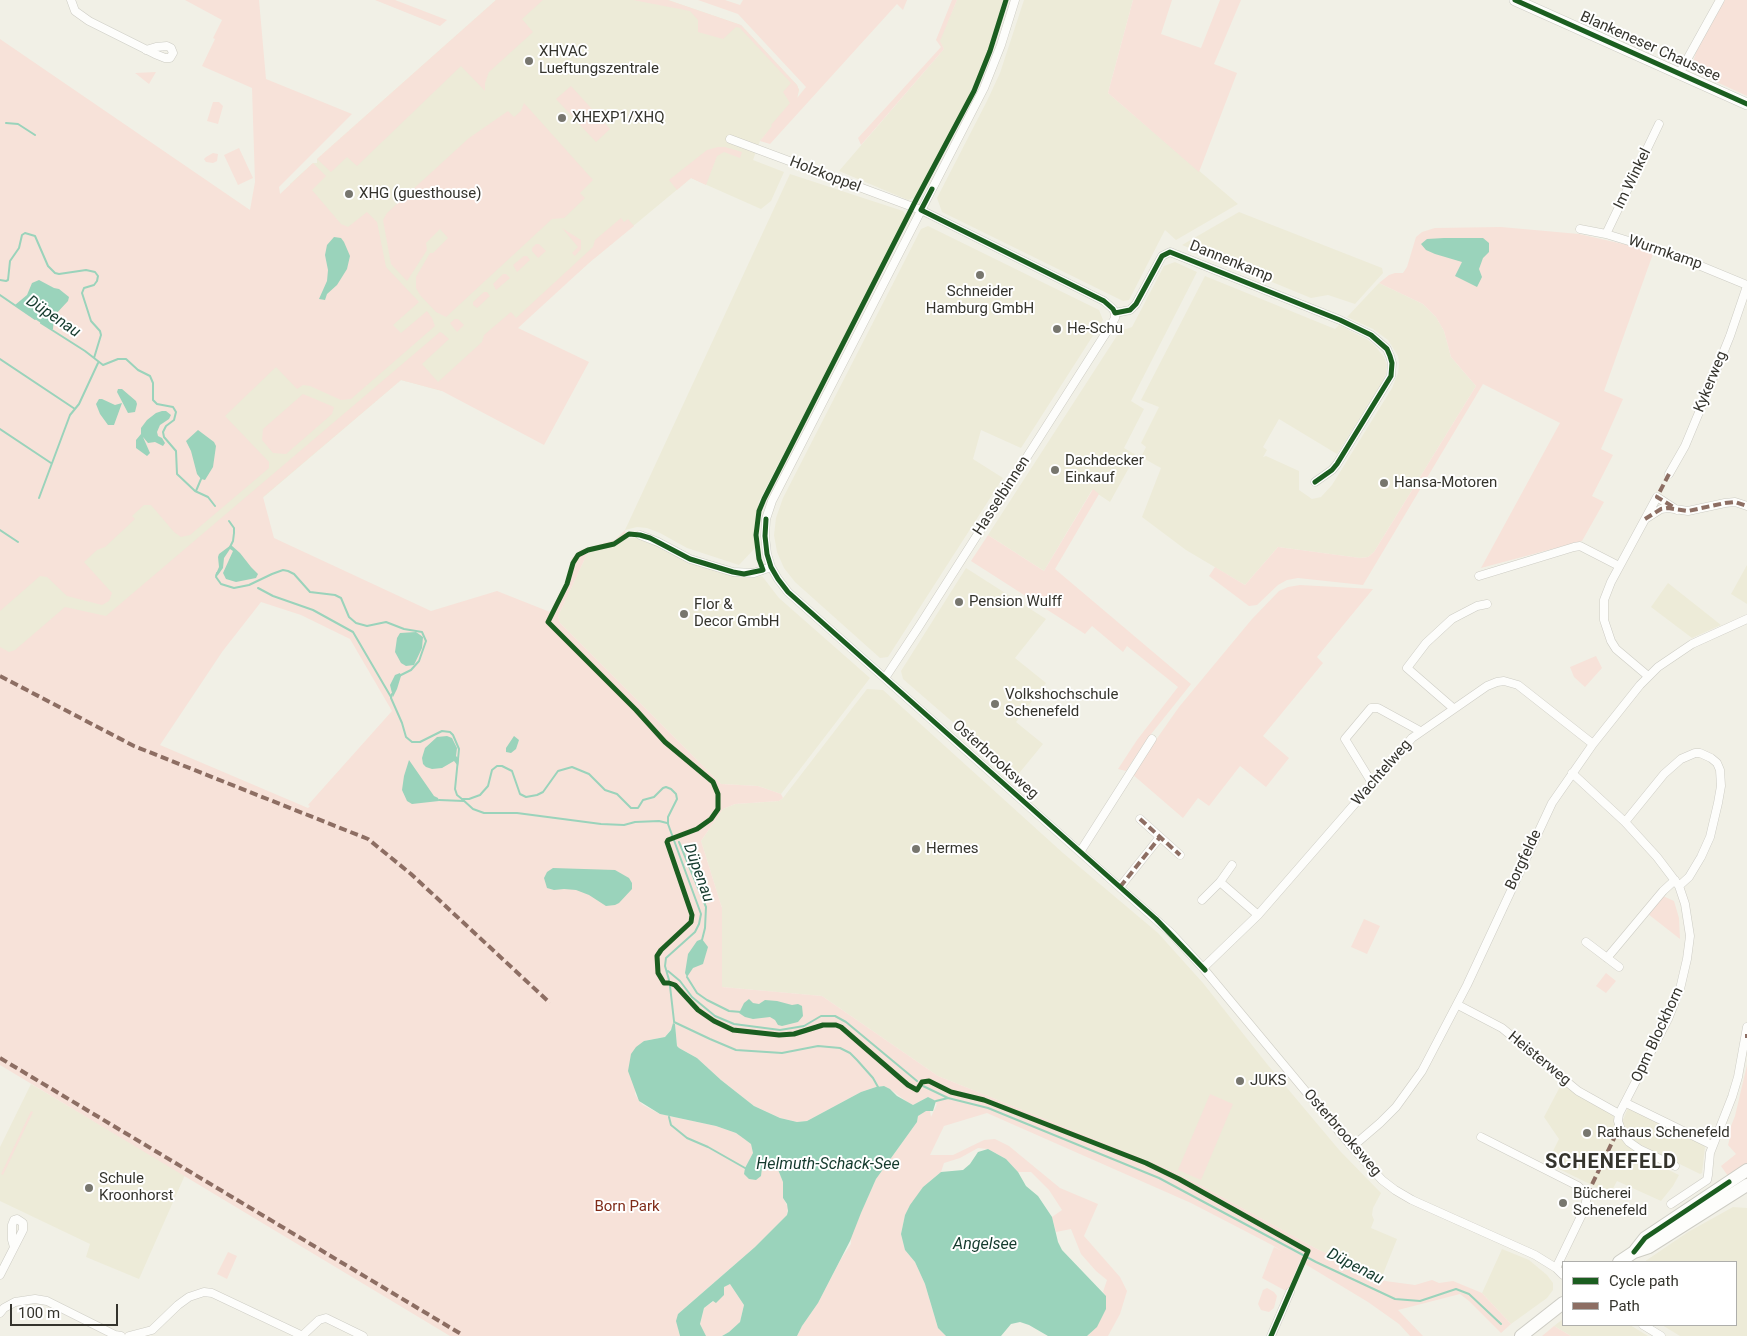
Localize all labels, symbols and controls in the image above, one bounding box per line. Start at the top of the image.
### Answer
street label: Blankeneser Chaussee [1577,8,1723,86]
place label: XHVAC Lueftungszentrale [539,43,659,78]
marker: XHVAC Lueftungszentrale [523,55,535,67]
place label: XHEXP1/XHQ [572,109,665,127]
marker: XHEXP1/XHQ [556,112,568,124]
street label: Im Winkel [1611,146,1655,212]
street label: Holzkoppel [787,153,863,197]
place label: XHG (guesthouse) [359,185,481,203]
marker: XHG (guesthouse) [343,188,355,200]
street label: Wurmkamp [1626,232,1704,274]
street label: Dannenkamp [1187,237,1275,287]
marker: Schneider Hamburg GmbH [974,269,986,281]
place label: Schneider Hamburg GmbH [926,283,1034,318]
water label: Düpenau [22,292,84,342]
place label: He-Schu [1067,320,1123,338]
marker: He-Schu [1051,323,1063,335]
street label: Kykerweg [1691,349,1731,415]
place label: Dachdecker Einkauf [1065,452,1144,487]
street label: Hasselbinnen [970,453,1034,539]
marker: Dachdecker Einkauf [1049,464,1061,476]
place label: Hansa-Motoren [1394,474,1497,492]
marker: Hansa-Motoren [1378,477,1390,489]
place label: Pension Wulff [969,593,1062,611]
place label: Flor & Decor GmbH [694,596,780,631]
marker: Pension Wulff [953,596,965,608]
marker: Flor & Decor GmbH [678,608,690,620]
place label: Volkshochschule Schenefeld [1005,686,1118,721]
marker: Volkshochschule Schenefeld [989,698,1001,710]
street label: Osterbrooksweg [948,717,1042,803]
street label: Wachtelweg [1348,736,1416,810]
street label: Borgfelde [1502,827,1546,893]
place label: Hermes [926,840,979,858]
water label: Düpenau [679,841,717,905]
marker: Hermes [910,843,922,855]
street label: Opm Blockhorn [1628,985,1688,1085]
street label: Heisterweg [1504,1028,1574,1090]
place label: JUKS [1250,1072,1286,1090]
marker: JUKS [1234,1075,1246,1087]
street label: Osterbrooksweg [1299,1086,1385,1180]
place label: Rathaus Schenefeld [1597,1124,1730,1142]
marker: Rathaus Schenefeld [1581,1127,1593,1139]
district label: SCHENEFELD [1544,1151,1678,1175]
water label: Helmuth-Schack-See [756,1155,900,1175]
place label: Schule Kroonhorst [99,1170,173,1205]
marker: Schule Kroonhorst [83,1182,95,1194]
place label: Bücherei Schenefeld [1573,1185,1647,1220]
marker: Bücherei Schenefeld [1557,1197,1569,1209]
park label: Born Park [594,1198,660,1216]
water label: Angelsee [953,1235,1017,1255]
water label: Düpenau [1323,1245,1387,1289]
legend [1562,1261,1737,1326]
text: Cycle path [1609,1272,1679,1290]
scale bar [12,1294,120,1326]
text: Path [1609,1297,1640,1315]
text: 100 m [18,1304,60,1322]

